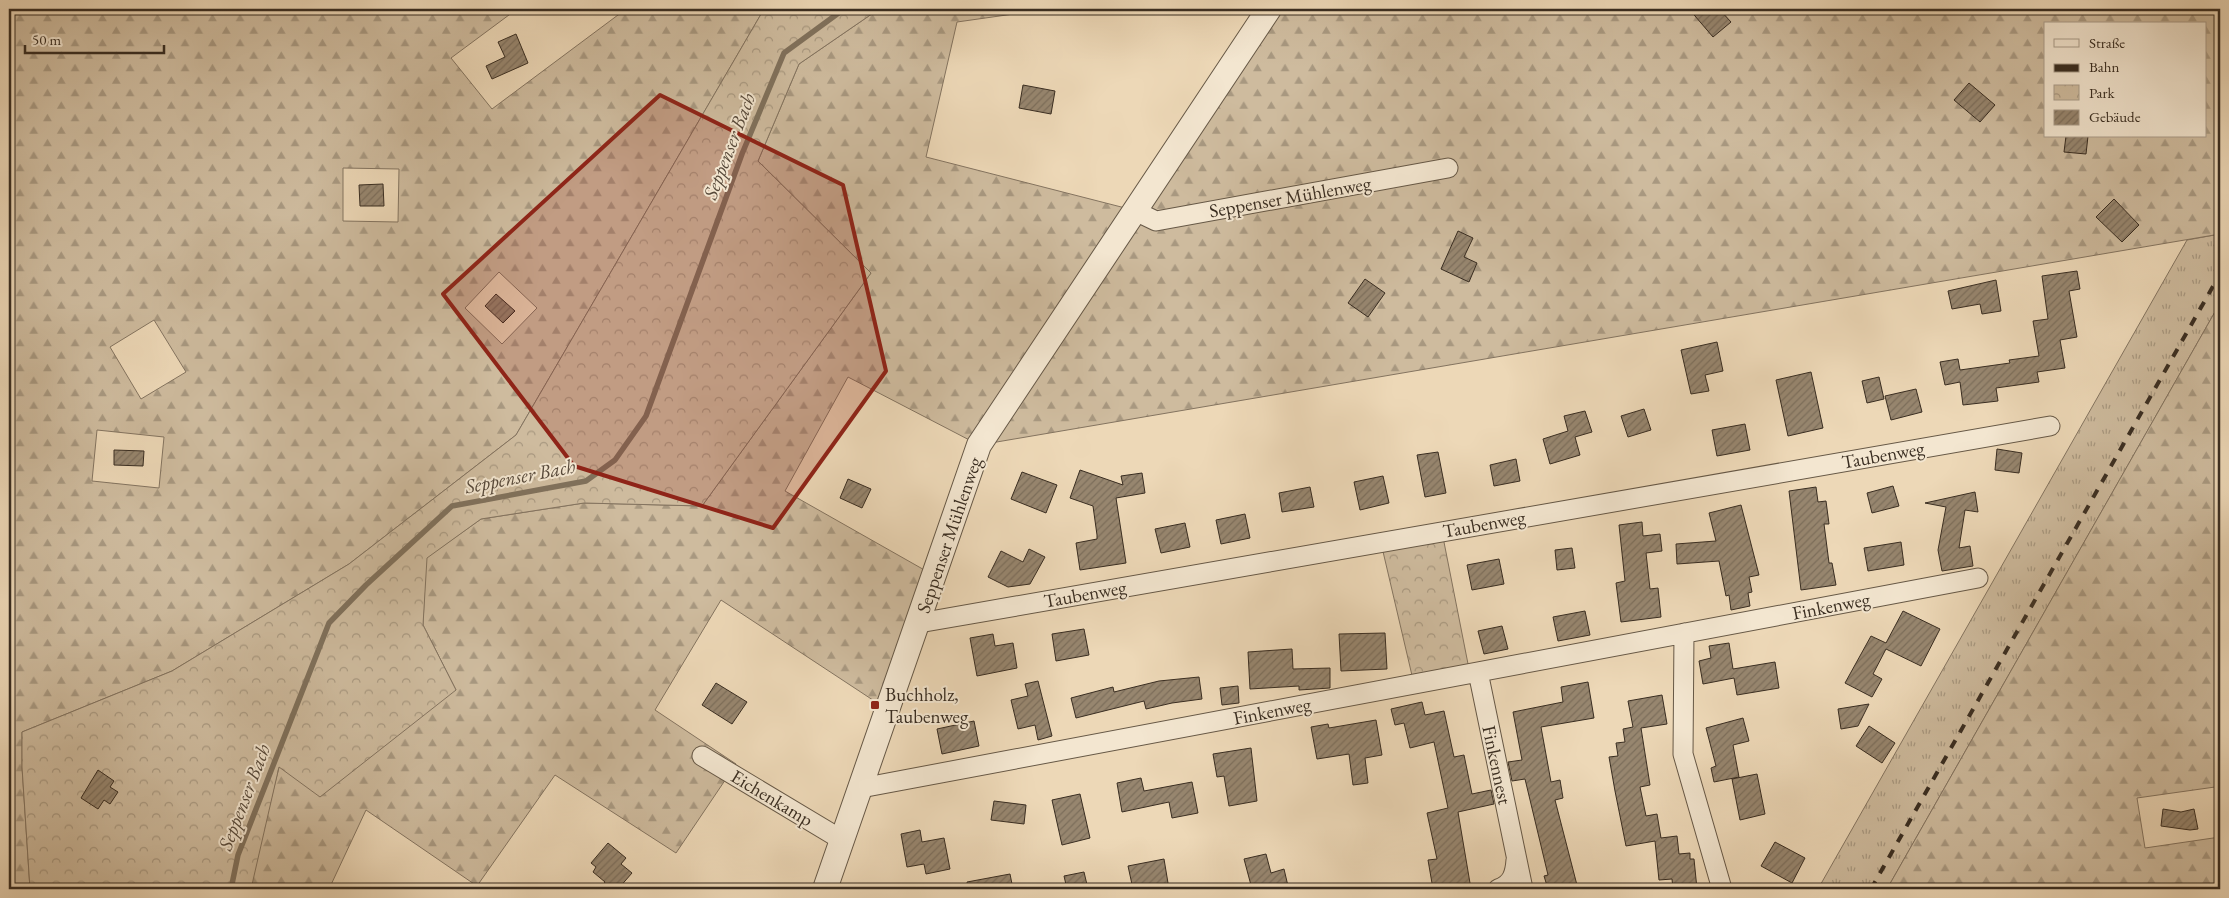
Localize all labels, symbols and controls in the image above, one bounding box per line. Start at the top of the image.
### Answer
scale bar [25,22,164,54]
legend [2044,22,2206,138]
text: 50 m [32,30,61,49]
text: Straße [2089,33,2125,52]
text: Bahn [2089,57,2120,76]
text: Park [2089,83,2116,102]
water label: Seppenser Bach [696,89,761,204]
text: Gebäude [2089,107,2141,126]
street label: Seppenser Mühlenweg [1207,170,1374,224]
street label: Taubenweg [1840,435,1927,475]
water label: Seppenser Bach [462,453,578,500]
street label: Seppenser Mühlenweg [911,453,988,616]
street label: Taubenweg [1441,504,1528,544]
street label: Taubenweg [1042,574,1129,614]
street label: Finkenweg [1790,586,1873,626]
place label: Buchholz, Taubenweg [885,682,969,729]
street label: Finkenweg [1231,691,1314,731]
marker: Buchholz, Taubenweg [869,699,881,711]
street label: Finkennest [1476,723,1518,807]
water label: Seppenser Bach [211,740,276,855]
street label: Eichenkamp [726,764,818,832]

